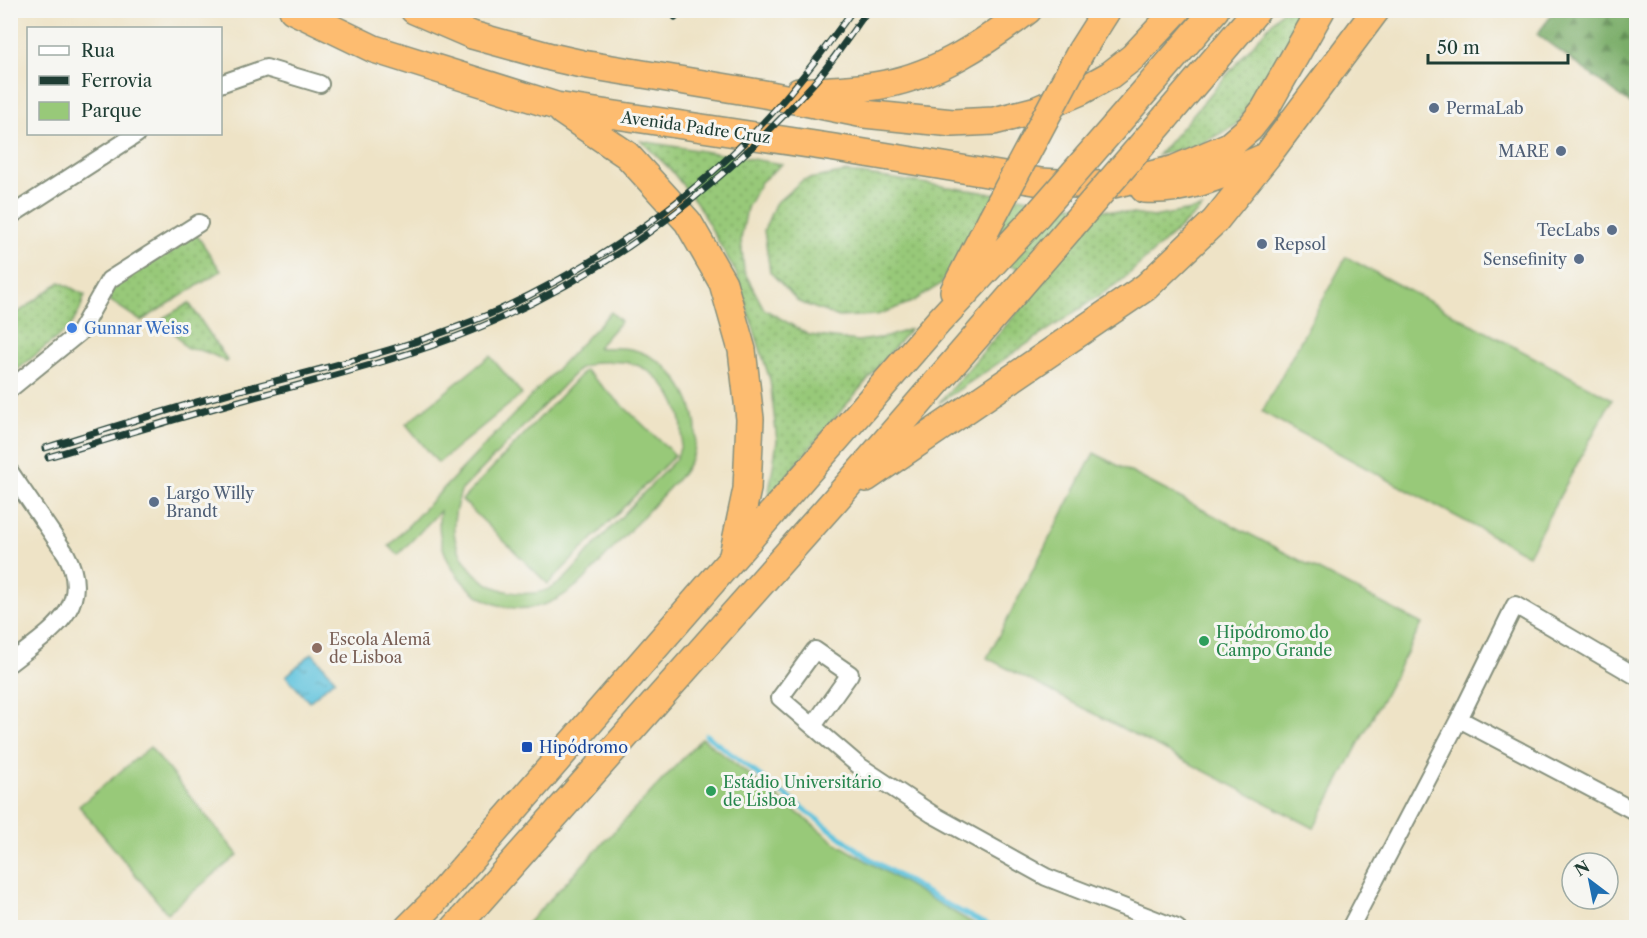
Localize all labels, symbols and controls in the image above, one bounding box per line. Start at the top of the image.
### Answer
legend [27,27,222,135]
scale bar [1428,27,1568,65]
text: 50 m [1437,37,1480,59]
text: Rua [81,40,115,62]
text: Ferrovia [81,70,153,92]
place label: PermaLab [1446,98,1524,118]
text: Parque [81,100,142,122]
marker: PermaLab [1427,101,1441,115]
street label: Avenida Padre Cruz [619,106,772,147]
place label: MARE [1498,141,1549,161]
marker: MARE [1554,144,1568,158]
place label: TecLabs [1537,220,1600,240]
marker: TecLabs [1605,223,1619,237]
place label: Repsol [1274,234,1326,254]
marker: Repsol [1255,237,1269,251]
place label: Sensefinity [1483,249,1568,269]
marker: Sensefinity [1572,252,1586,266]
place label: Gunnar Weiss [84,318,189,338]
marker: Gunnar Weiss [65,321,79,335]
place label: Largo Willy Brandt [166,483,255,521]
marker: Largo Willy Brandt [147,495,161,509]
place label: Hipódromo do Campo Grande [1216,622,1332,660]
place label: Escola Alemã de Lisboa [329,629,431,667]
marker: Hipódromo do Campo Grande [1197,634,1211,648]
marker: Escola Alemã de Lisboa [310,641,324,655]
place label: Hipódromo [539,737,628,757]
marker: Hipódromo [520,740,534,754]
place label: Estádio Universitário de Lisboa [723,772,882,810]
marker: Estádio Universitário de Lisboa [704,784,718,798]
north arrow [1560,851,1620,911]
text: N [1571,856,1593,880]

